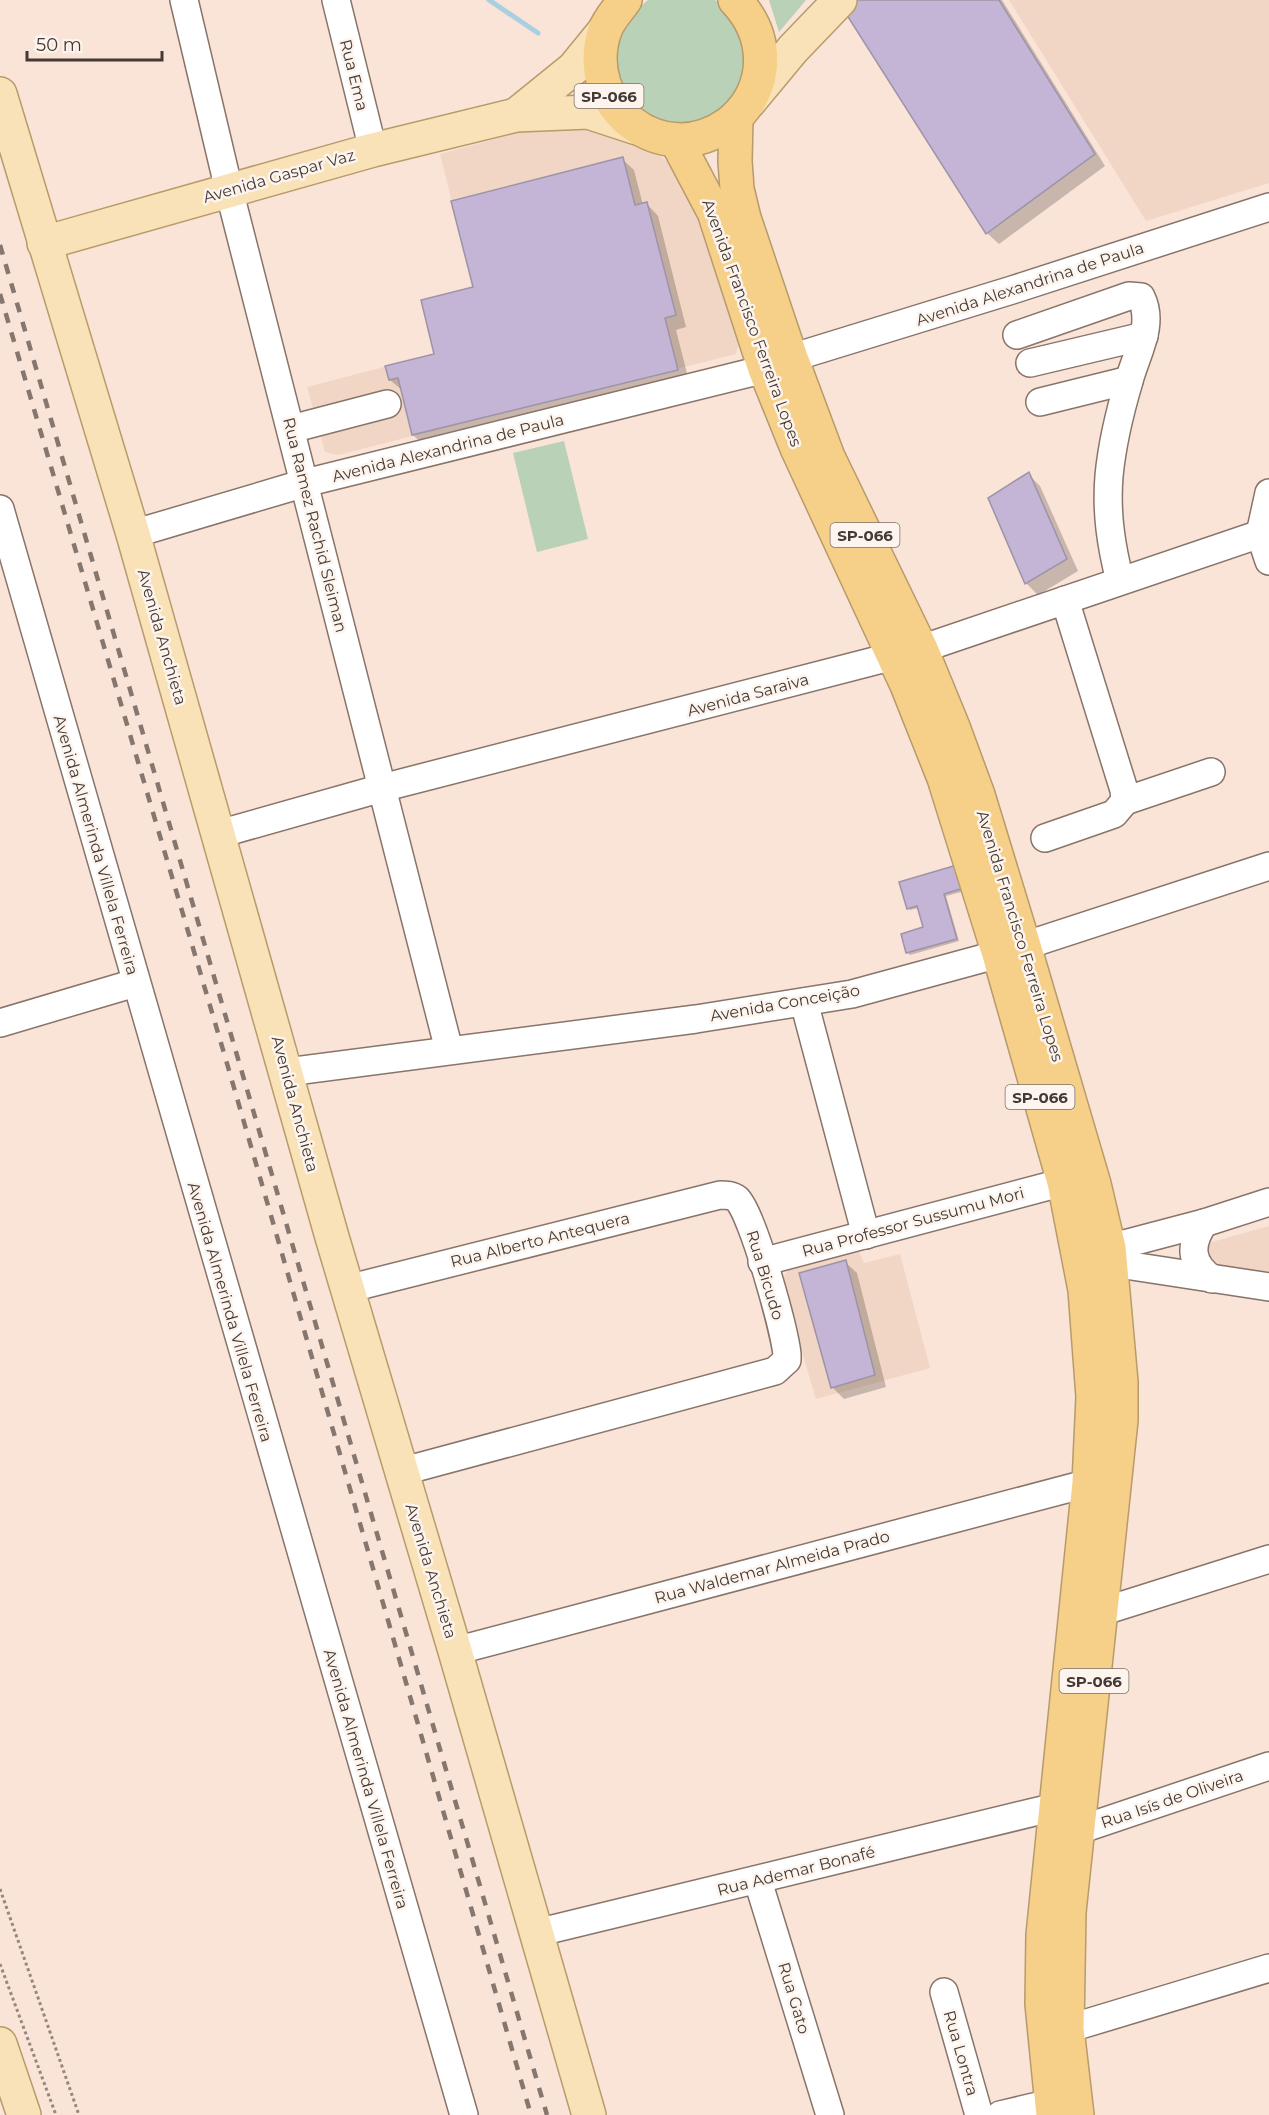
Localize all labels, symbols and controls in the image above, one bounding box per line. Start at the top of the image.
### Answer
scale bar [27,24,162,62]
text: 50 m [36,34,82,56]
street label: Rua Ema [336,37,372,113]
road number: SP-066 [574,84,644,108]
street label: Avenida Gaspar Vaz [201,145,357,207]
street label: Avenida Francisco Ferreira Lopes [698,197,806,449]
street label: Avenida Alexandrina de Paula [914,238,1146,330]
street label: Avenida Alexandrina de Paula [330,410,566,486]
street label: Rua Ramez Rachid Sleiman [279,415,351,635]
road number: SP-066 [830,523,900,547]
street label: Avenida Anchieta [134,567,190,707]
street label: Avenida Saraiva [685,670,811,720]
street label: Avenida Almerinda Villela Ferreira [50,713,142,977]
street label: Avenida Francisco Ferreira Lopes [973,808,1067,1064]
street label: Avenida Conceição [709,980,861,1026]
street label: Avenida Anchieta [268,1034,322,1174]
road number: SP-066 [1006,1085,1074,1109]
street label: Avenida Almerinda Villela Ferreira [184,1180,276,1444]
street label: Rua Professor Sussumu Mori [800,1183,1026,1261]
street label: Rua Alberto Antequera [448,1209,632,1271]
street label: Rua Bicudo [742,1228,788,1322]
street label: Avenida Anchieta [401,1501,461,1641]
street label: Rua Waldemar Almeida Prado [652,1526,892,1608]
street label: Avenida Almerinda Villela Ferreira [320,1647,412,1911]
road number: SP-066 [1060,1669,1128,1693]
street label: Rua Isís de Oliveira [1098,1766,1246,1832]
street label: Rua Ademar Bonafé [715,1842,877,1900]
street label: Rua Gato [774,1960,814,2036]
street label: Rua Lontra [940,2008,982,2098]

